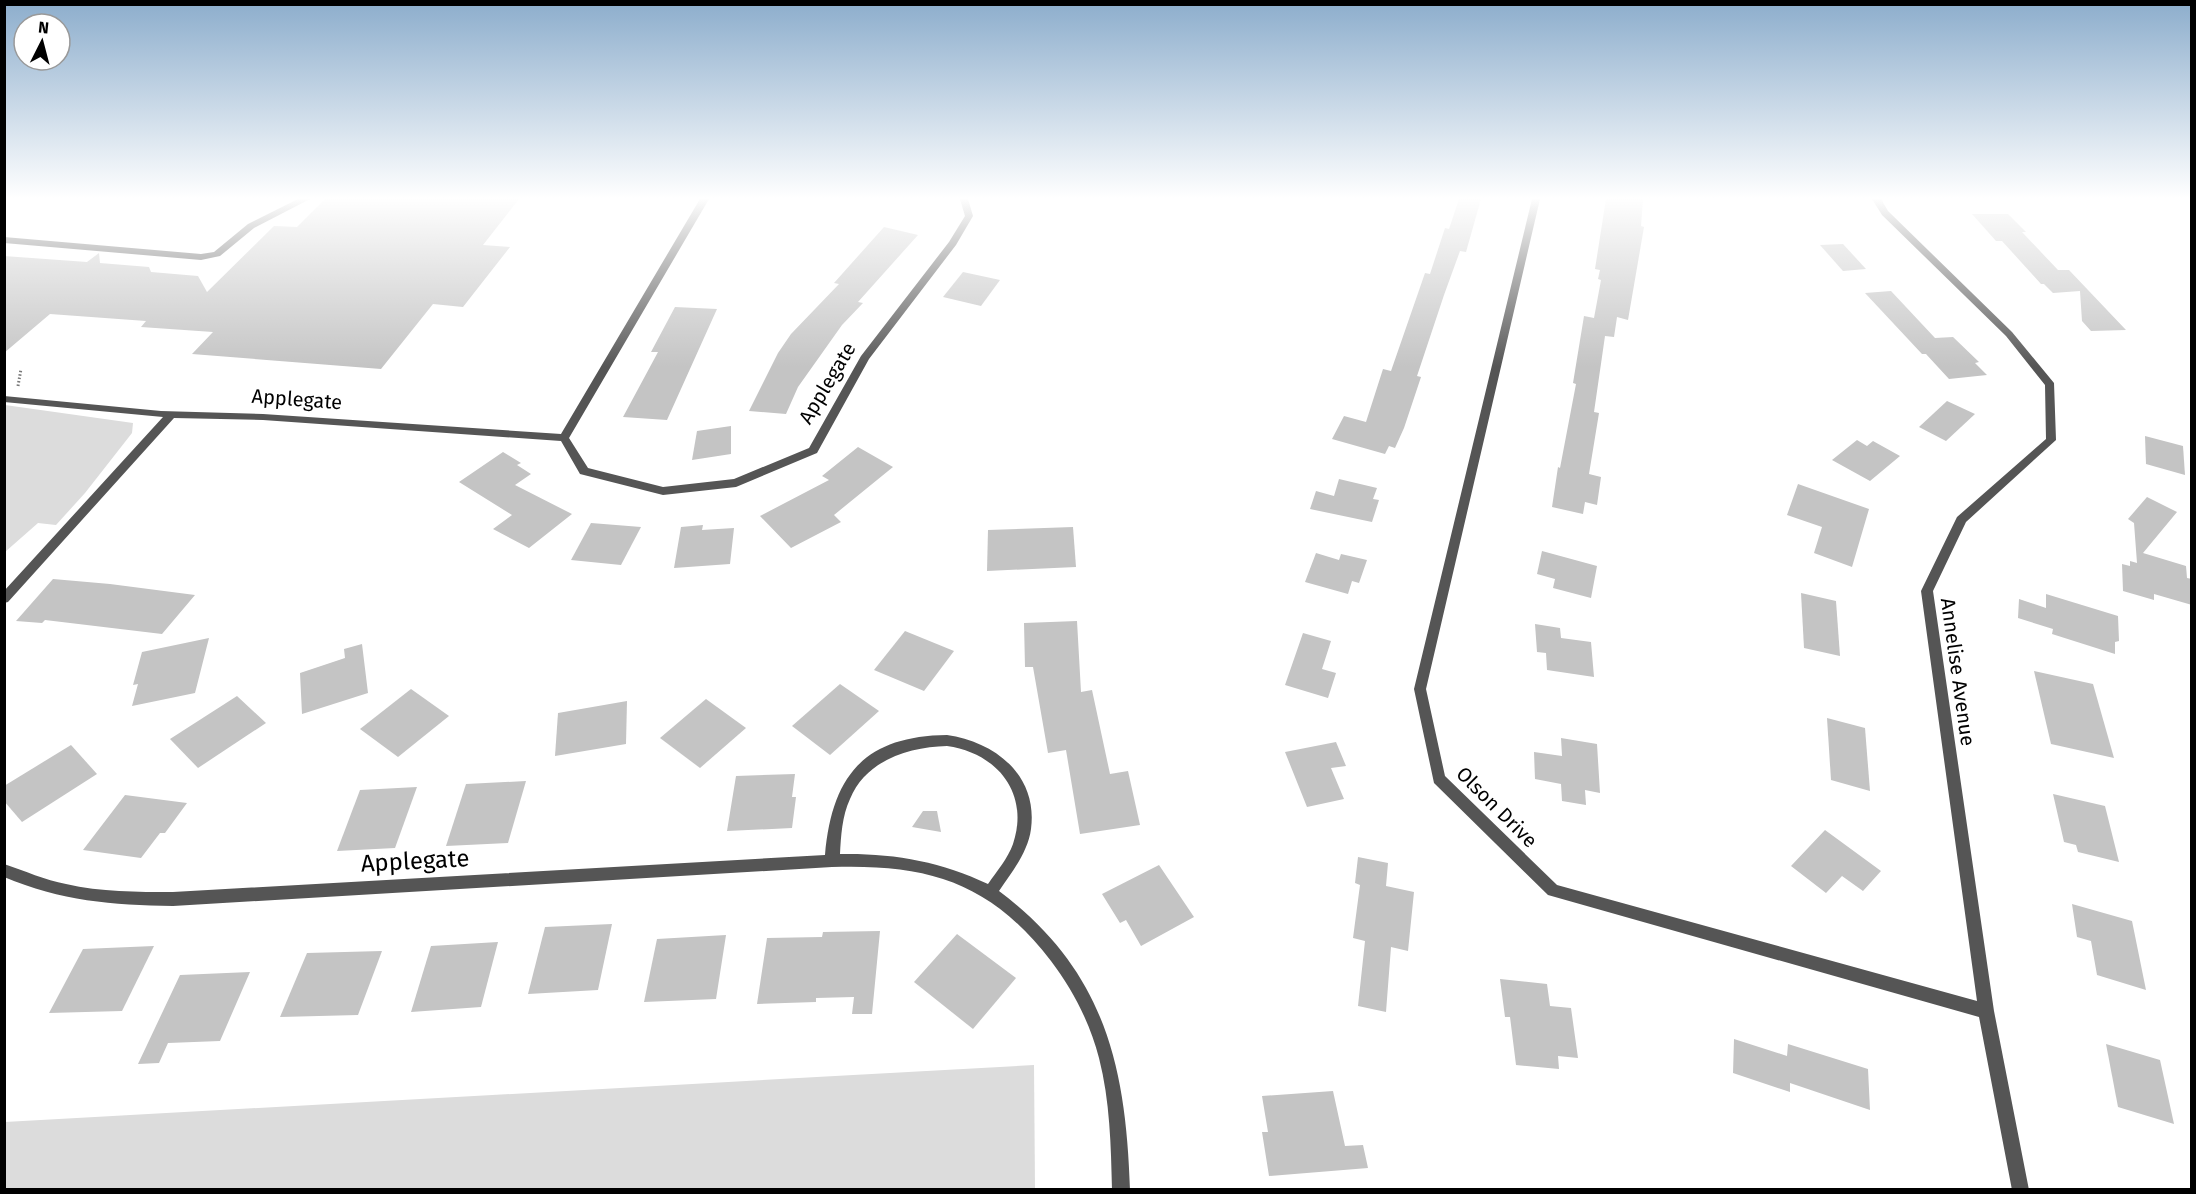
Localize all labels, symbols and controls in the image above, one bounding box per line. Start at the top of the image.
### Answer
north arrow [12,12,72,72]
text: N [37,18,50,38]
street label: Applegate [793,338,861,428]
street label: Applegate [251,384,343,414]
street label: Annelise Avenue [1936,596,1980,748]
street label: Olson Drive [1452,762,1542,852]
street label: Applegate [360,844,470,878]

